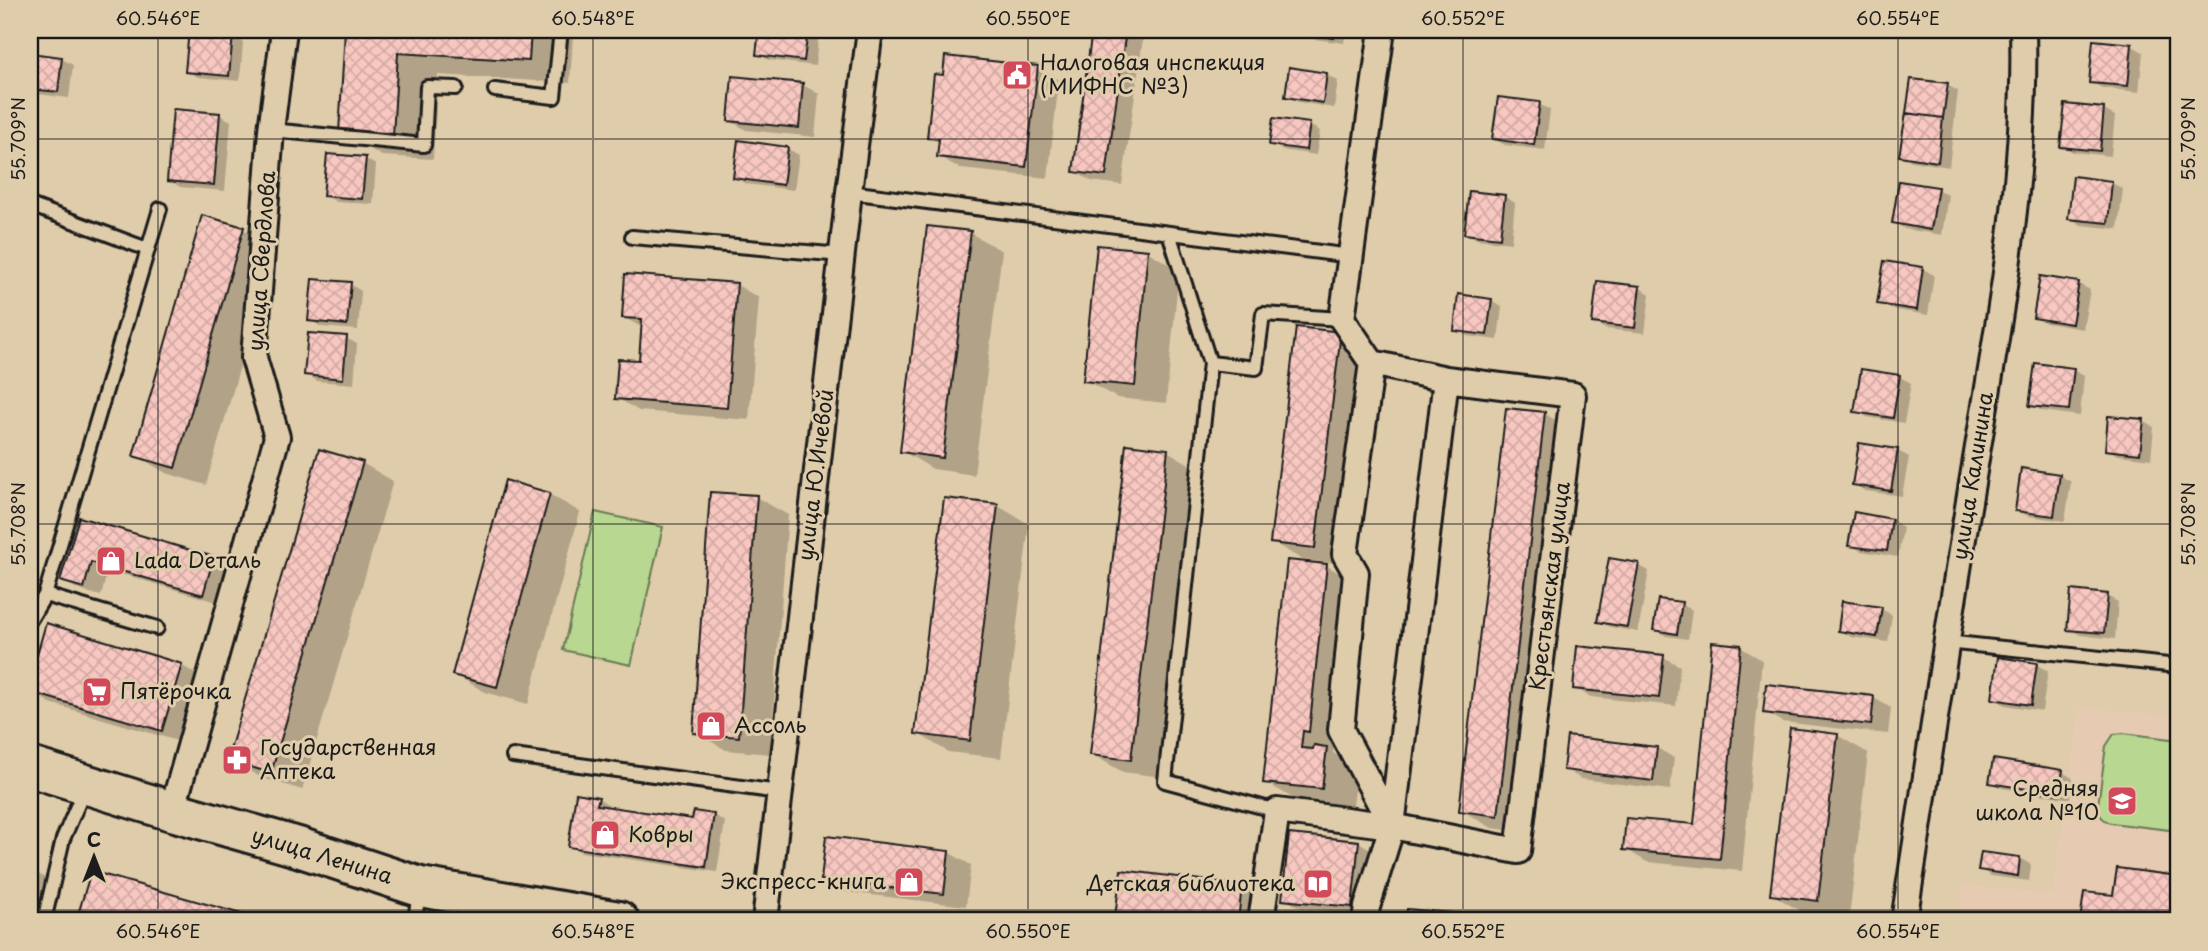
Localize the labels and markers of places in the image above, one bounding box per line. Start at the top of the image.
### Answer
place label: Налоговая инспекция (МИФНС №3) [1040,45,1265,101]
public building icon: Налоговая инспекция (МИФНС №3) [1000,58,1034,92]
place label: Lada Dеталь [134,543,261,575]
shop icon: Lada Dеталь [94,544,128,578]
place label: Пятёрочка [120,674,232,706]
supermarket icon: Пятёрочка [80,675,114,709]
place label: Ассоль [734,708,806,740]
shop icon: Ассоль [694,709,728,743]
place label: Государственная Аптека [260,730,437,786]
pharmacy icon: Государственная Аптека [220,743,254,777]
place label: Средняя школа №10 [1975,771,2099,827]
school or university icon: Средняя школа №10 [2105,784,2139,818]
place label: Ковры [628,817,694,849]
shop icon: Ковры [588,818,622,852]
place label: Экспресс-книга [720,864,887,896]
shop icon: Экспресс-книга [892,865,926,899]
place label: Детская библиотека [1086,866,1295,898]
library icon: Детская библиотека [1301,867,1335,901]

